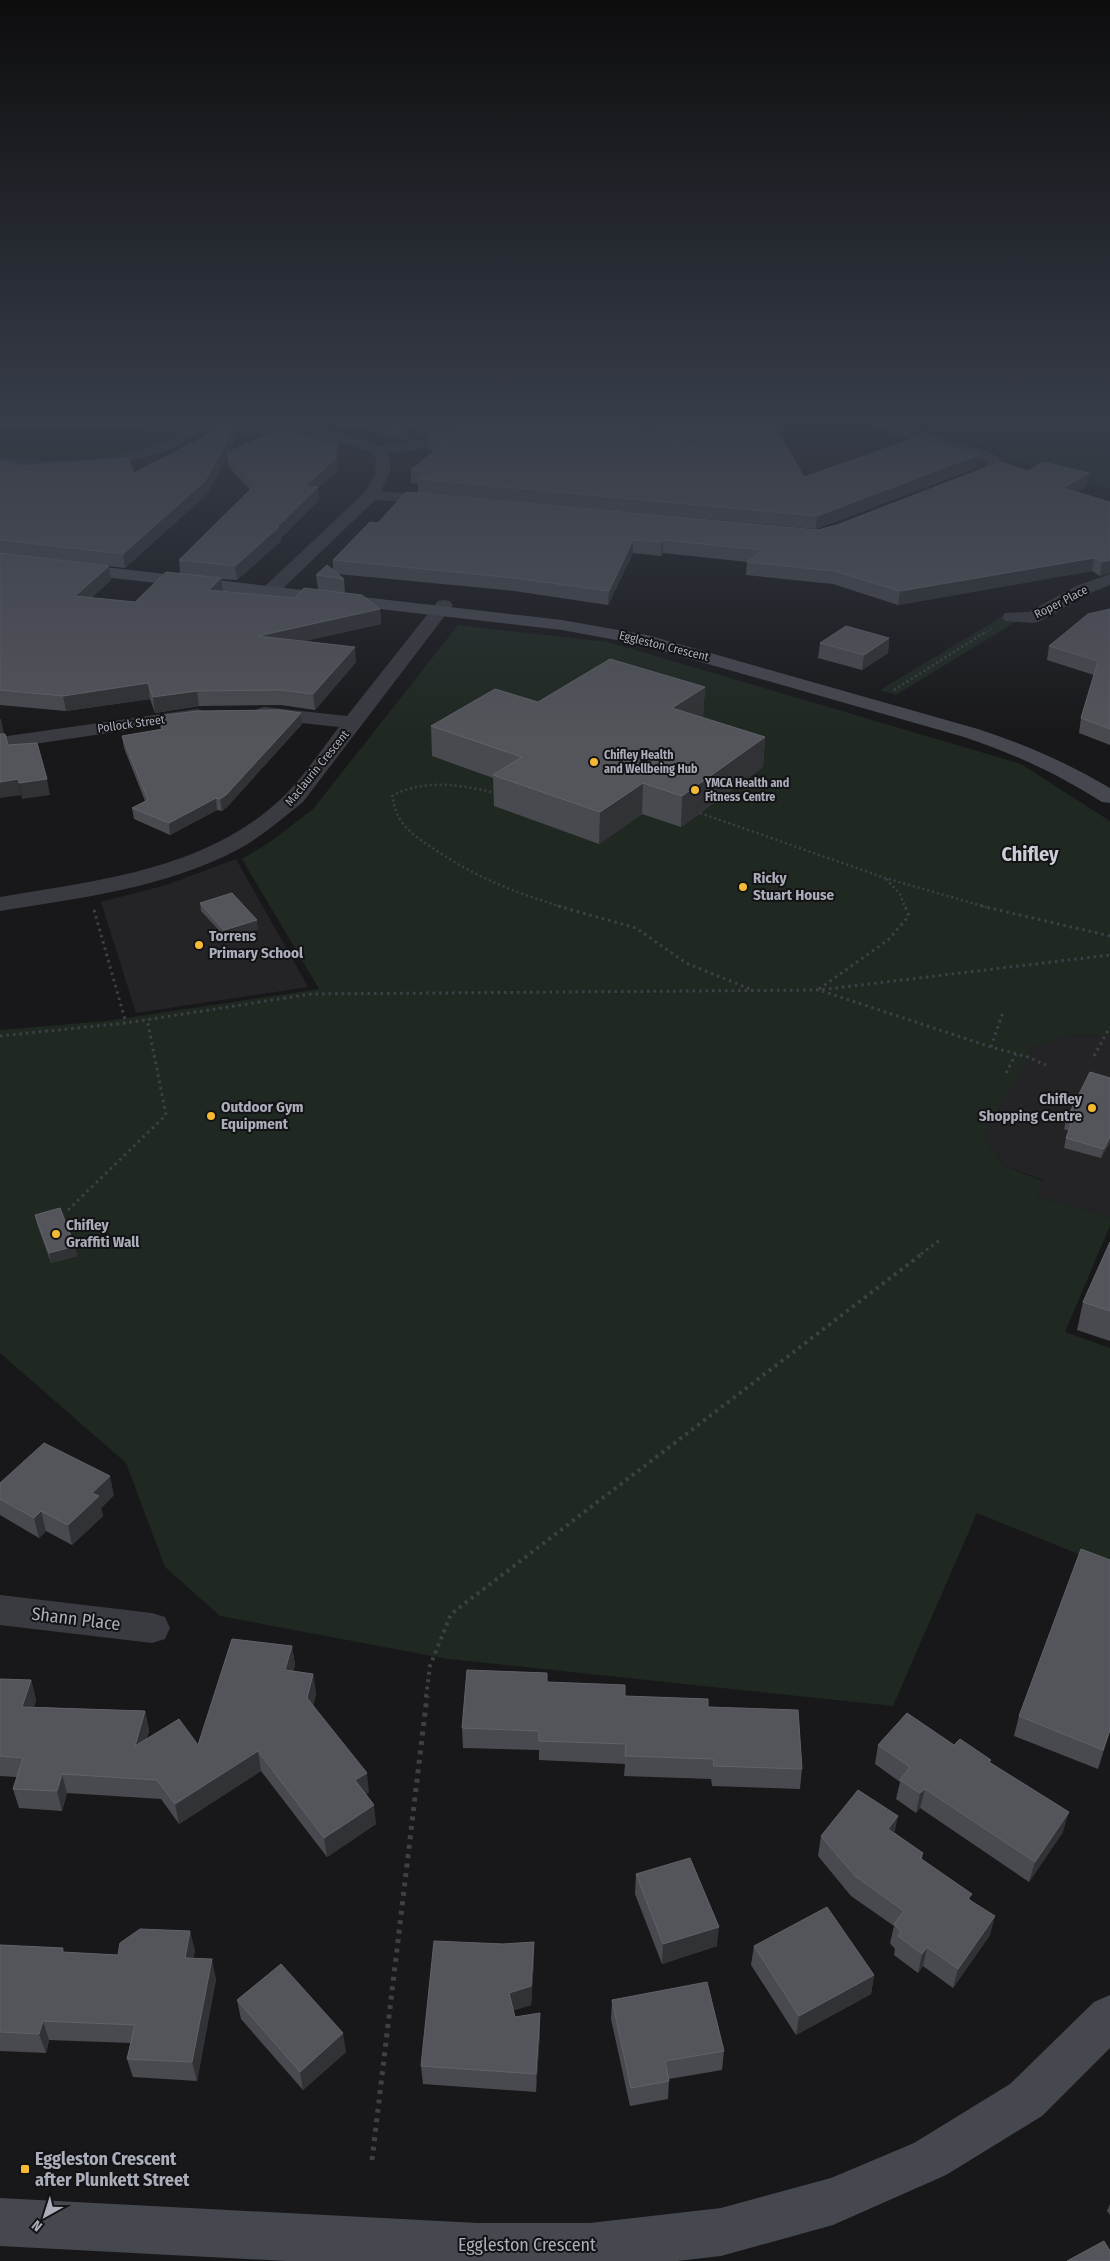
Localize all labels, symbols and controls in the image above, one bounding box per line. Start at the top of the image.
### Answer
street label: Roper Place [1032,583,1090,621]
street label: Eggleston Crescent [618,628,710,664]
street label: Pollock Street [96,712,166,736]
street label: Maclaurin Crescent [282,727,352,809]
place label: Chifley Health and Wellbeing Hub [604,748,698,776]
marker: Chifley Health and Wellbeing Hub [588,756,600,768]
place label: YMCA Health and Fitness Centre [704,776,789,804]
marker: YMCA Health and Fitness Centre [689,784,701,796]
district label: Chifley [1002,842,1059,866]
place label: Ricky Stuart House [753,869,835,904]
marker: Ricky Stuart House [737,881,749,893]
place label: Torrens Primary School [209,927,304,962]
marker: Torrens Primary School [193,939,205,951]
place label: Chifley Shopping Centre [979,1090,1083,1125]
place label: Outdoor Gym Equipment [221,1098,304,1133]
marker: Chifley Shopping Centre [1086,1102,1098,1114]
marker: Outdoor Gym Equipment [205,1110,217,1122]
place label: Chifley Graffiti Wall [66,1216,140,1251]
marker: Chifley Graffiti Wall [50,1228,62,1240]
street label: Shann Place [30,1603,122,1635]
place label: Eggleston Crescent after Plunkett Street [35,2148,190,2191]
marker: Eggleston Crescent after Plunkett Street [19,2163,31,2175]
north arrow [20,2191,70,2241]
text: N [29,2216,46,2235]
street label: Eggleston Crescent [458,2234,596,2256]

